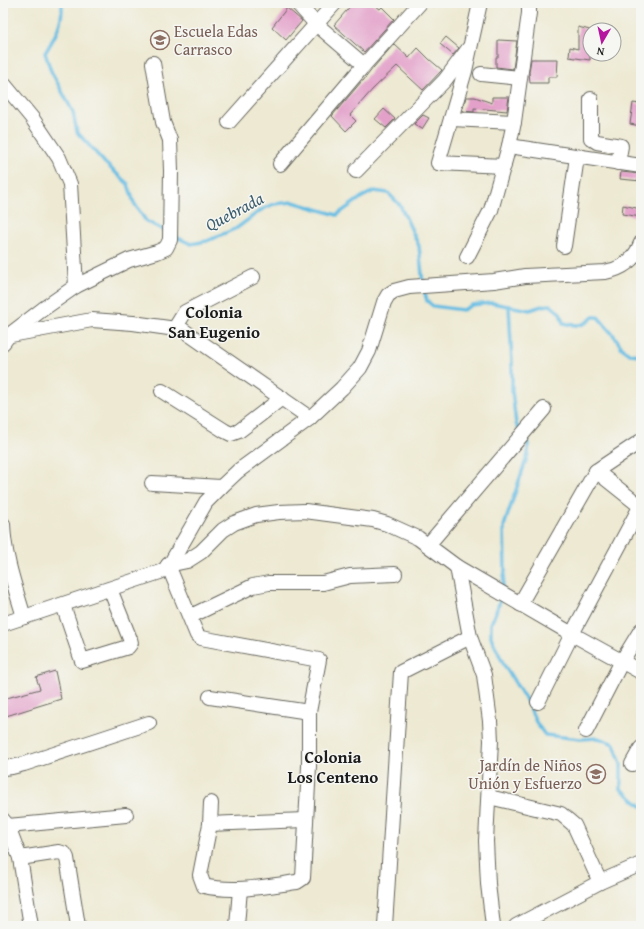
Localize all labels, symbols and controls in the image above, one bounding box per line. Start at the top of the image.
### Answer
place label: Escuela Edas Carrasco [174,19,258,61]
north arrow [582,22,622,62]
school or university icon: Escuela Edas Carrasco [149,29,171,51]
text: N [595,43,605,60]
water label: Quebrada [200,185,268,237]
district label: Colonia San Eugenio [168,299,260,344]
district label: Colonia Los Centeno [288,744,378,789]
place label: Jardín de Niños Unión y Esfuerzo [468,753,582,795]
school or university icon: Jardín de Niños Unión y Esfuerzo [585,763,607,785]

